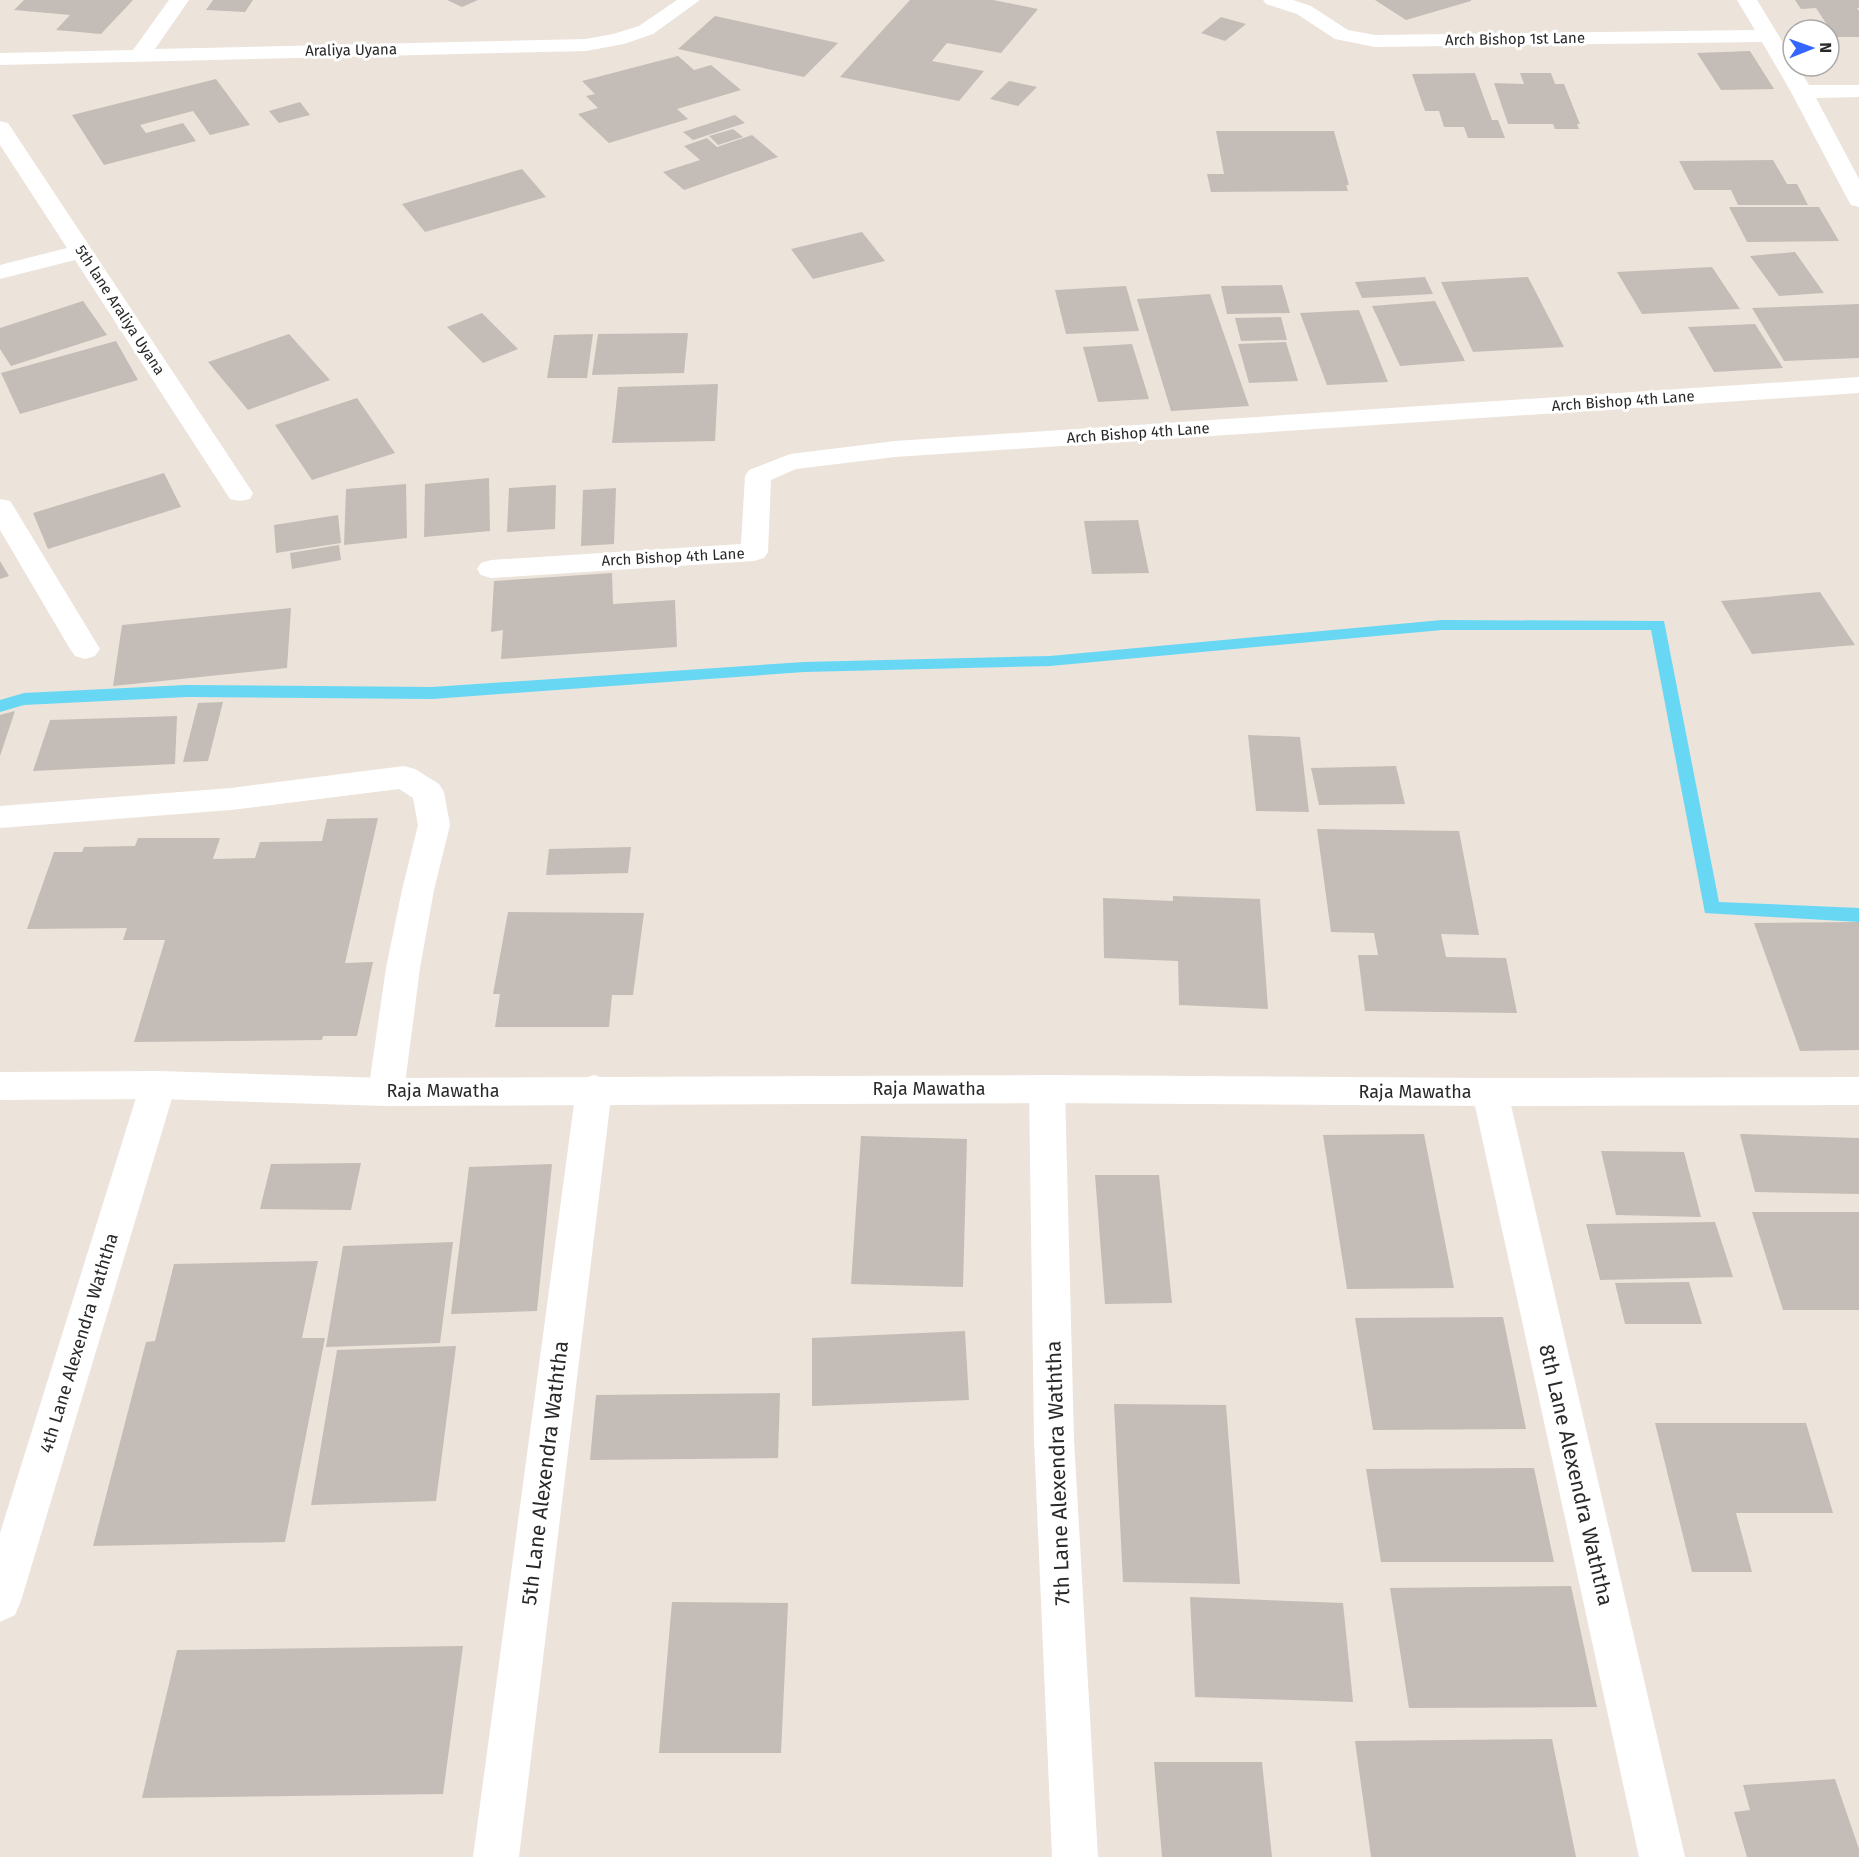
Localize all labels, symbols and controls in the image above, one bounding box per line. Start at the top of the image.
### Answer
north arrow [1781,18,1841,78]
street label: Arch Bishop 1st Lane [1445,29,1585,49]
street label: Araliya Uyana [305,40,397,60]
text: N [1816,42,1835,53]
street label: 5th lane Araliya Uyana [71,242,169,378]
street label: Arch Bishop 4th Lane [1551,387,1695,415]
street label: Arch Bishop 4th Lane [1066,419,1210,447]
street label: Arch Bishop 4th Lane [601,544,745,570]
street label: Raja Mawatha [873,1078,985,1100]
street label: Raja Mawatha [387,1080,499,1102]
street label: Raja Mawatha [1359,1081,1471,1103]
street label: 4th Lane Alexendra Waththa [35,1230,123,1456]
street label: 5th Lane Alexendra Waththa [516,1339,574,1607]
street label: 7th Lane Alexendra Waththa [1040,1340,1076,1606]
street label: 8th Lane Alexendra Waththa [1533,1342,1619,1608]

